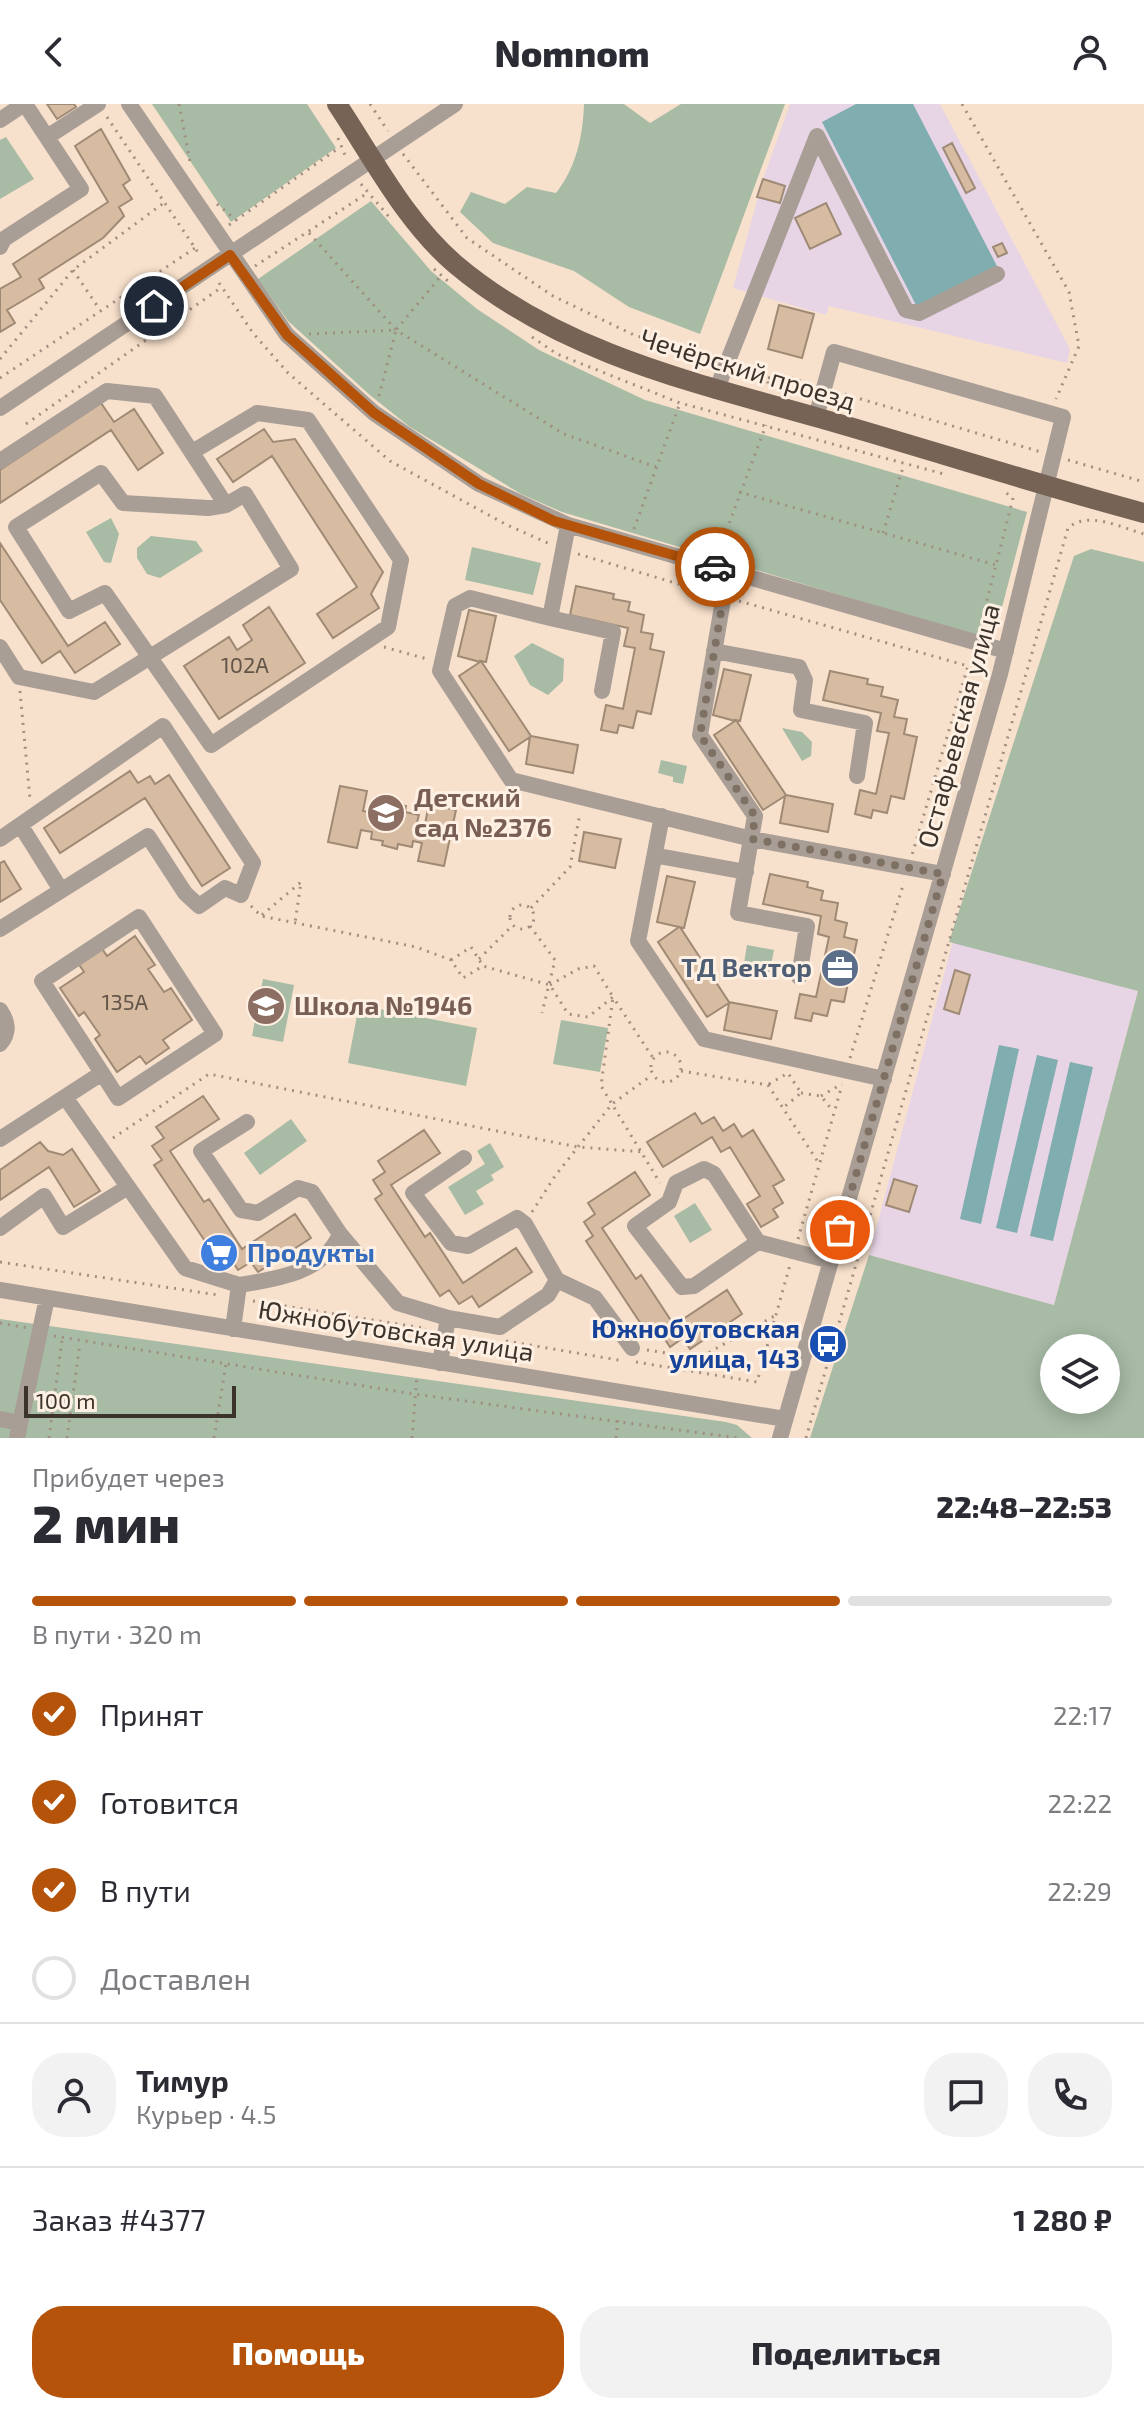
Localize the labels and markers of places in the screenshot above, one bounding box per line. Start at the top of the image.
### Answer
pin [120,272,188,340]
place label: Детский сад №2376 [414,781,552,842]
school or university icon: Детский сад №2376 [365,792,407,834]
office icon: ТД Вектор [819,947,861,989]
place label: ТД Вектор [681,951,812,982]
school or university icon: Школа №1946 [245,985,287,1027]
place label: Школа №1946 [294,989,472,1020]
pin [806,1196,874,1264]
supermarket icon: Продукты [198,1232,240,1274]
place label: Продукты [247,1236,375,1267]
place label: Южнобутовская улица, 143 [591,1312,800,1373]
bus stop icon: Южнобутовская улица, 143 [807,1323,849,1365]

